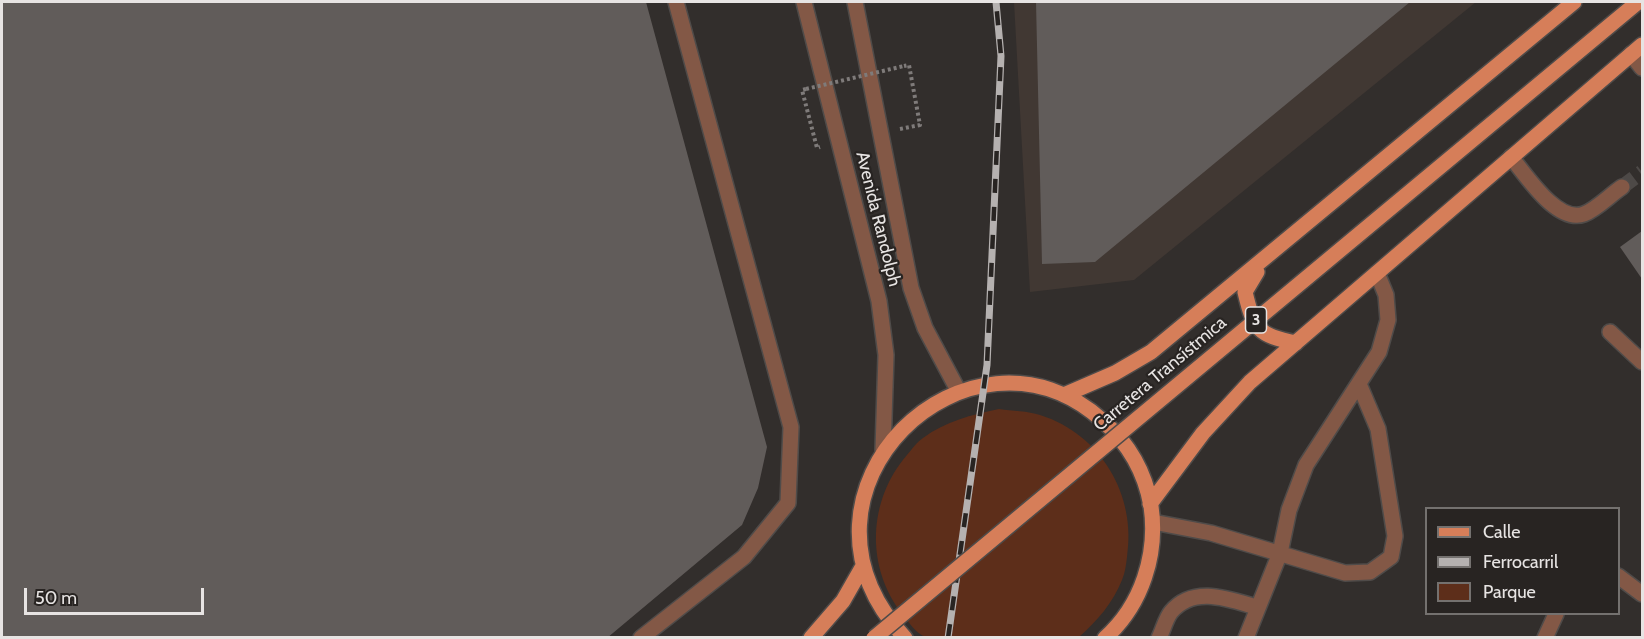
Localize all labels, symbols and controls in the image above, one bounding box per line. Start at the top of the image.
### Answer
street label: Avenida Randolph [851,149,905,289]
road number: 3 [1246,307,1266,333]
street label: Carretera Transístmica [1089,312,1231,436]
legend [1425,507,1620,615]
text: Calle [1483,521,1520,543]
text: Ferrocarril [1483,551,1558,573]
scale bar [27,576,207,614]
text: Parque [1483,581,1536,603]
text: 50 m [35,587,77,609]

